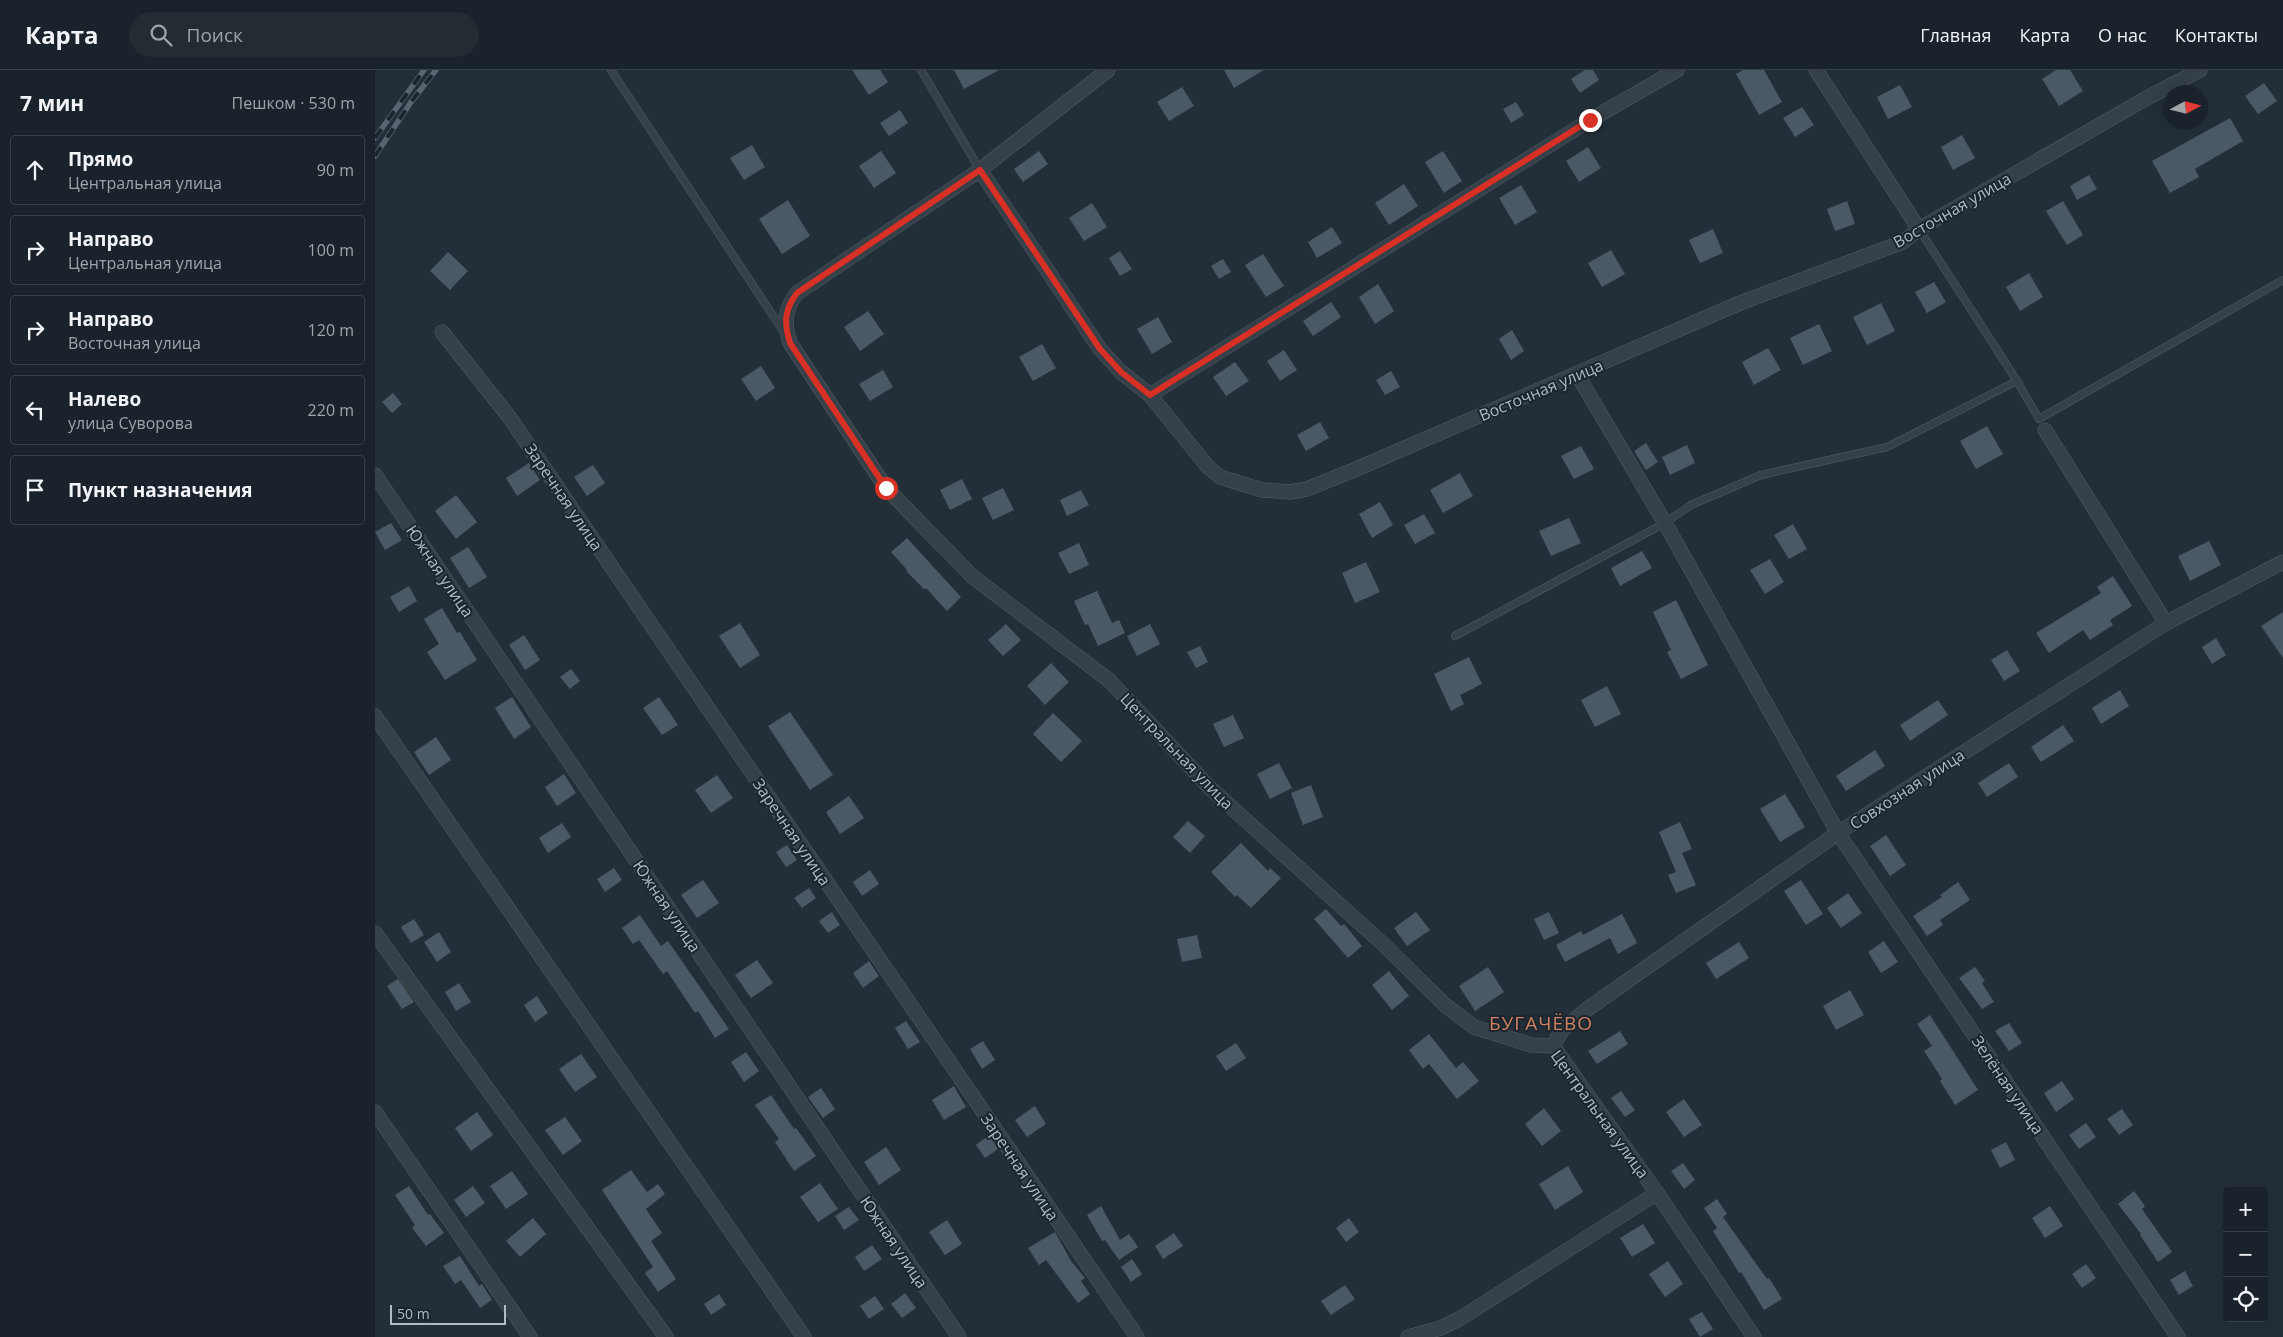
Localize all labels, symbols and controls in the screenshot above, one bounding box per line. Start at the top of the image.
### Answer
search box [129,12,479,57]
text: Карта [25,18,99,51]
icon: search [147,21,175,49]
text: Поиск [187,22,243,48]
text: Главная [1920,23,1992,47]
text: Карта [2020,23,2070,47]
text: О нас [2098,23,2147,47]
text: Контакты [2175,23,2258,47]
north arrow [2163,85,2208,130]
text: 7 мин [20,89,84,117]
text: Пешком · 530 m [232,92,355,114]
route end [1579,109,1602,132]
text: Прямо [68,146,133,172]
icon: ahead [21,156,49,184]
text: 90 m [317,159,354,181]
street label: Восточная улица [1889,167,2015,253]
text: Центральная улица [68,172,222,194]
text: Направо [68,226,154,252]
icon: right [21,236,49,264]
text: 100 m [308,239,354,261]
text: Центральная улица [68,252,222,274]
text: Направо [68,306,154,332]
icon: right [21,316,49,344]
text: 120 m [308,319,354,341]
text: Восточная улица [68,332,201,354]
street label: Восточная улица [1476,354,1606,426]
text: Налево [68,386,141,412]
icon: left [21,396,49,424]
text: 220 m [308,399,354,421]
text: улица Суворова [68,412,193,434]
street label: Заречная улица [520,439,608,555]
icon: arrive [21,476,49,504]
text: Пункт назначения [68,477,253,503]
route start [875,477,898,500]
street label: Южная улица [401,521,479,621]
street label: Центральная улица [1116,688,1238,814]
street label: Совхозная улица [1845,744,1969,834]
street label: Заречная улица [748,774,836,890]
street label: Южная улица [628,856,706,956]
district label: БУГАЧЁВО [1489,1010,1593,1036]
street label: Зелёная улица [1967,1031,2049,1139]
street label: Центральная улица [1546,1045,1654,1183]
street label: Заречная улица [976,1109,1064,1225]
map controls [2223,1187,2268,1322]
button: + [2223,1187,2268,1232]
street label: Южная улица [855,1192,933,1292]
button: − [2223,1232,2268,1277]
button: locate [2223,1277,2268,1322]
scale bar [390,1302,506,1325]
text: 50 m [397,1304,430,1323]

